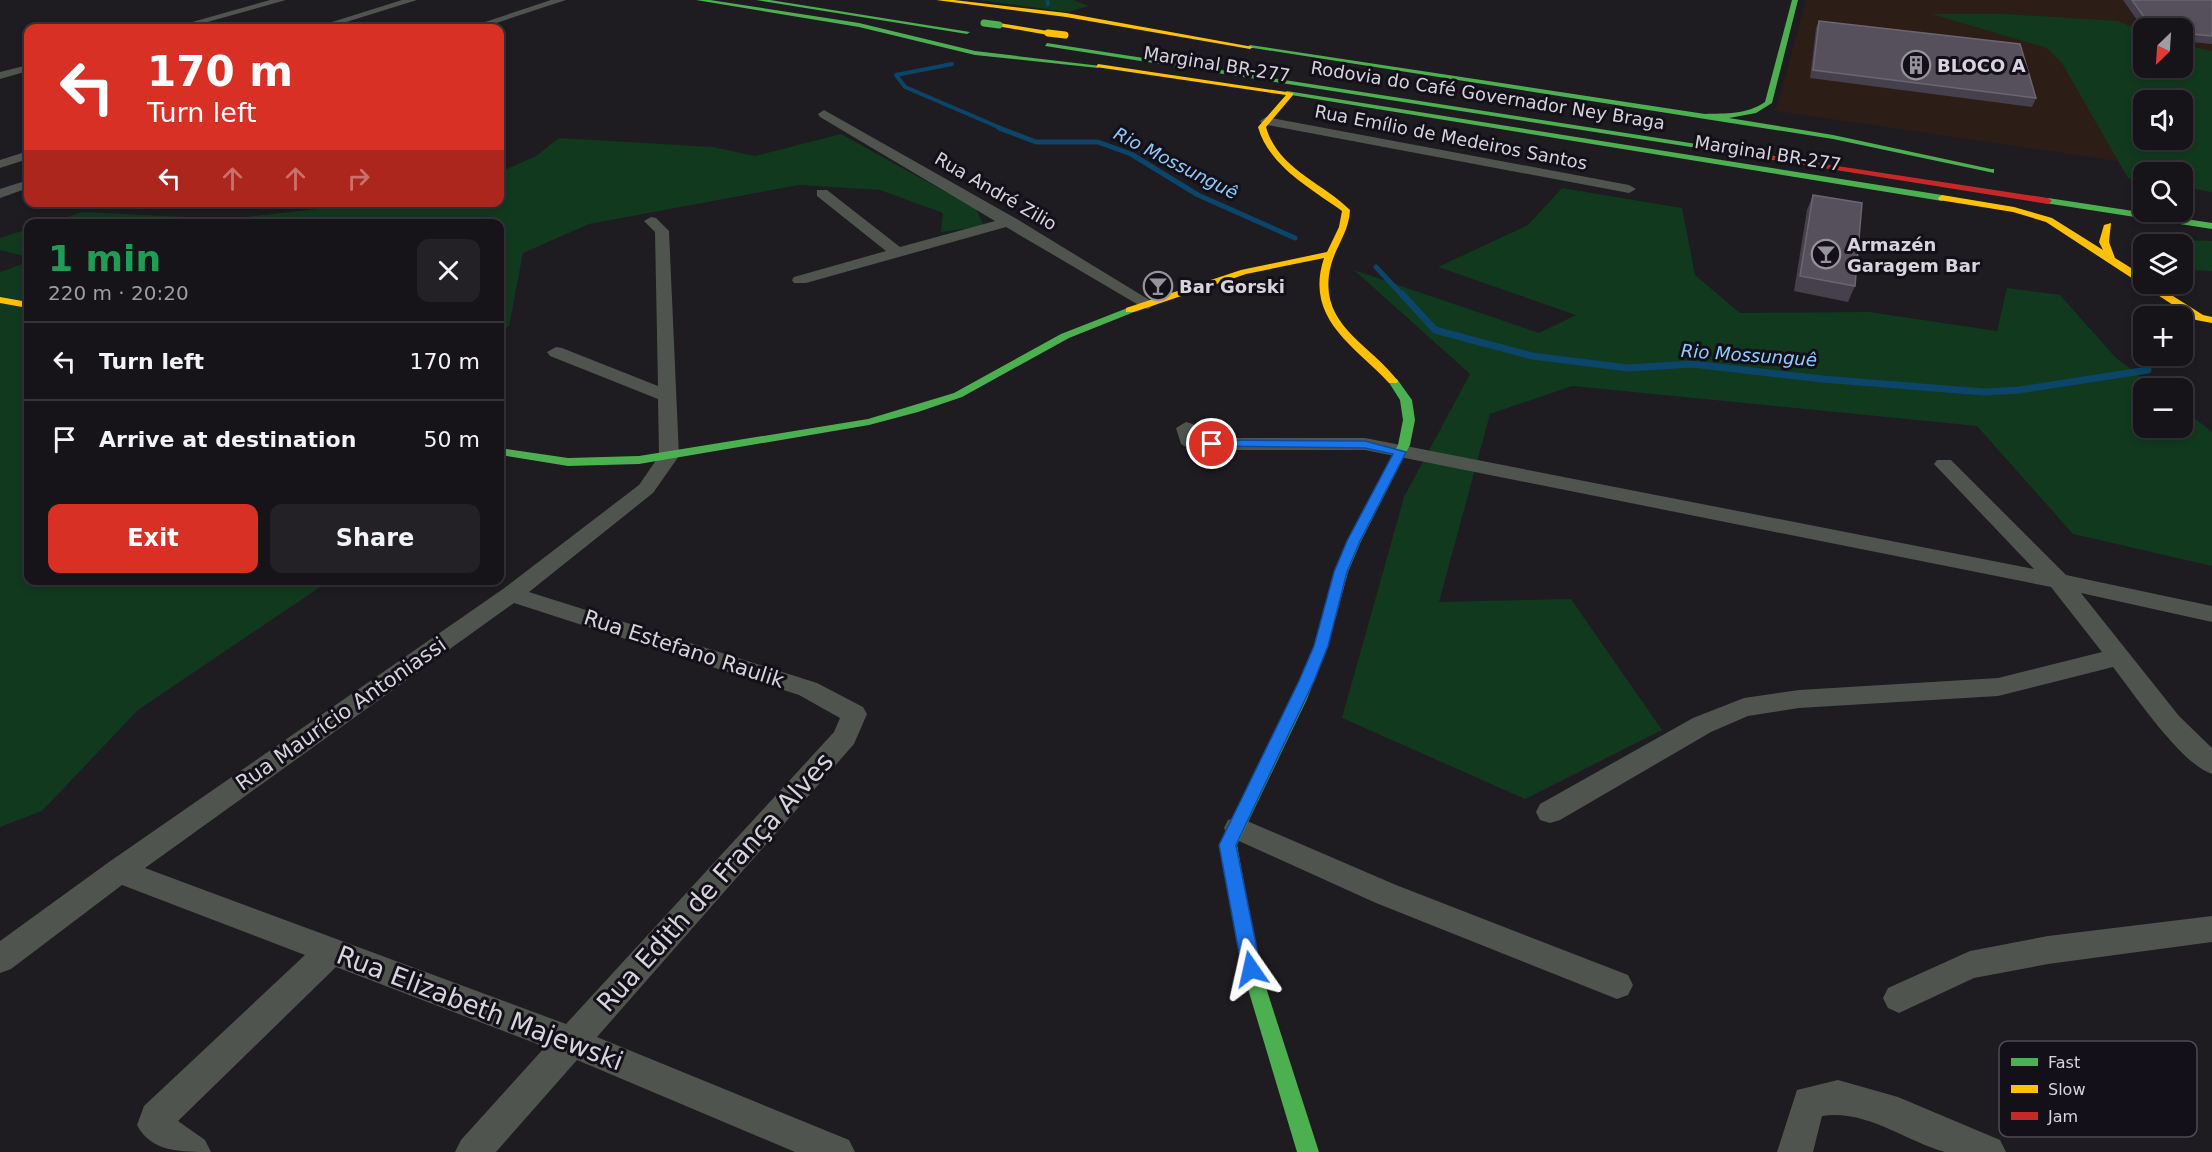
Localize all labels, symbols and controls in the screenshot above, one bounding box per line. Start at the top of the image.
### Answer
north arrow [2133,18,2193,78]
map controls [2133,18,2193,438]
street label: Marginal BR-277 [1142,42,1292,86]
text: 170 m [147,47,293,96]
icon: left [48,48,126,126]
building icon: BLOCO A [1900,49,1932,81]
place label: BLOCO A [1937,55,2026,76]
street label: Rodovia do Café Governador Ney Braga [1309,57,1667,133]
button: sound [2133,90,2193,150]
text: Turn left [147,97,257,128]
street label: Rua Emílio de Medeiros Santos [1313,100,1589,174]
water label: Rio Mossunguê [1111,123,1241,203]
street label: Marginal BR-277 [1693,131,1843,175]
street label: Rua André Zilio [931,148,1061,234]
icon: left [153,162,186,195]
icon: ahead [216,162,249,195]
icon: ahead [279,162,312,195]
icon: right [342,162,375,195]
button: search [2133,162,2193,222]
place label: Armazén Garagem Bar [1847,234,1980,276]
button: layers [2133,234,2193,294]
text: 1 min [48,238,161,279]
bar icon: Armazén Garagem Bar [1810,238,1842,270]
button: close [417,239,480,302]
bar icon: Bar Gorski [1142,270,1174,302]
place label: Bar Gorski [1179,276,1285,297]
text: 220 m · 20:20 [48,281,189,305]
button: + [2133,306,2193,366]
water label: Rio Mossunguê [1680,340,1818,370]
icon: left [48,345,81,378]
text: Turn left [99,349,204,374]
text: 170 m [410,349,480,374]
button: − [2133,378,2193,438]
pin [1186,418,1237,469]
icon: arrive [48,423,81,456]
text: Arrive at destination [99,427,356,452]
text: 50 m [424,427,480,452]
icon: arrive [1195,427,1228,460]
button: Exit [48,504,258,573]
button: Share [270,504,480,573]
street label: Rua Estefano Raulik [581,605,788,693]
street label: Rua Maurício Antoniassi [231,632,451,796]
street label: Rua Edith de França Alves [591,746,839,1018]
position arrow [1219,937,1283,1001]
street label: Rua Elizabeth Majewski [333,939,627,1077]
legend [1999,1041,2197,1137]
text: Fast [2048,1053,2080,1072]
text: Slow [2048,1080,2085,1099]
text: Jam [2047,1107,2078,1126]

